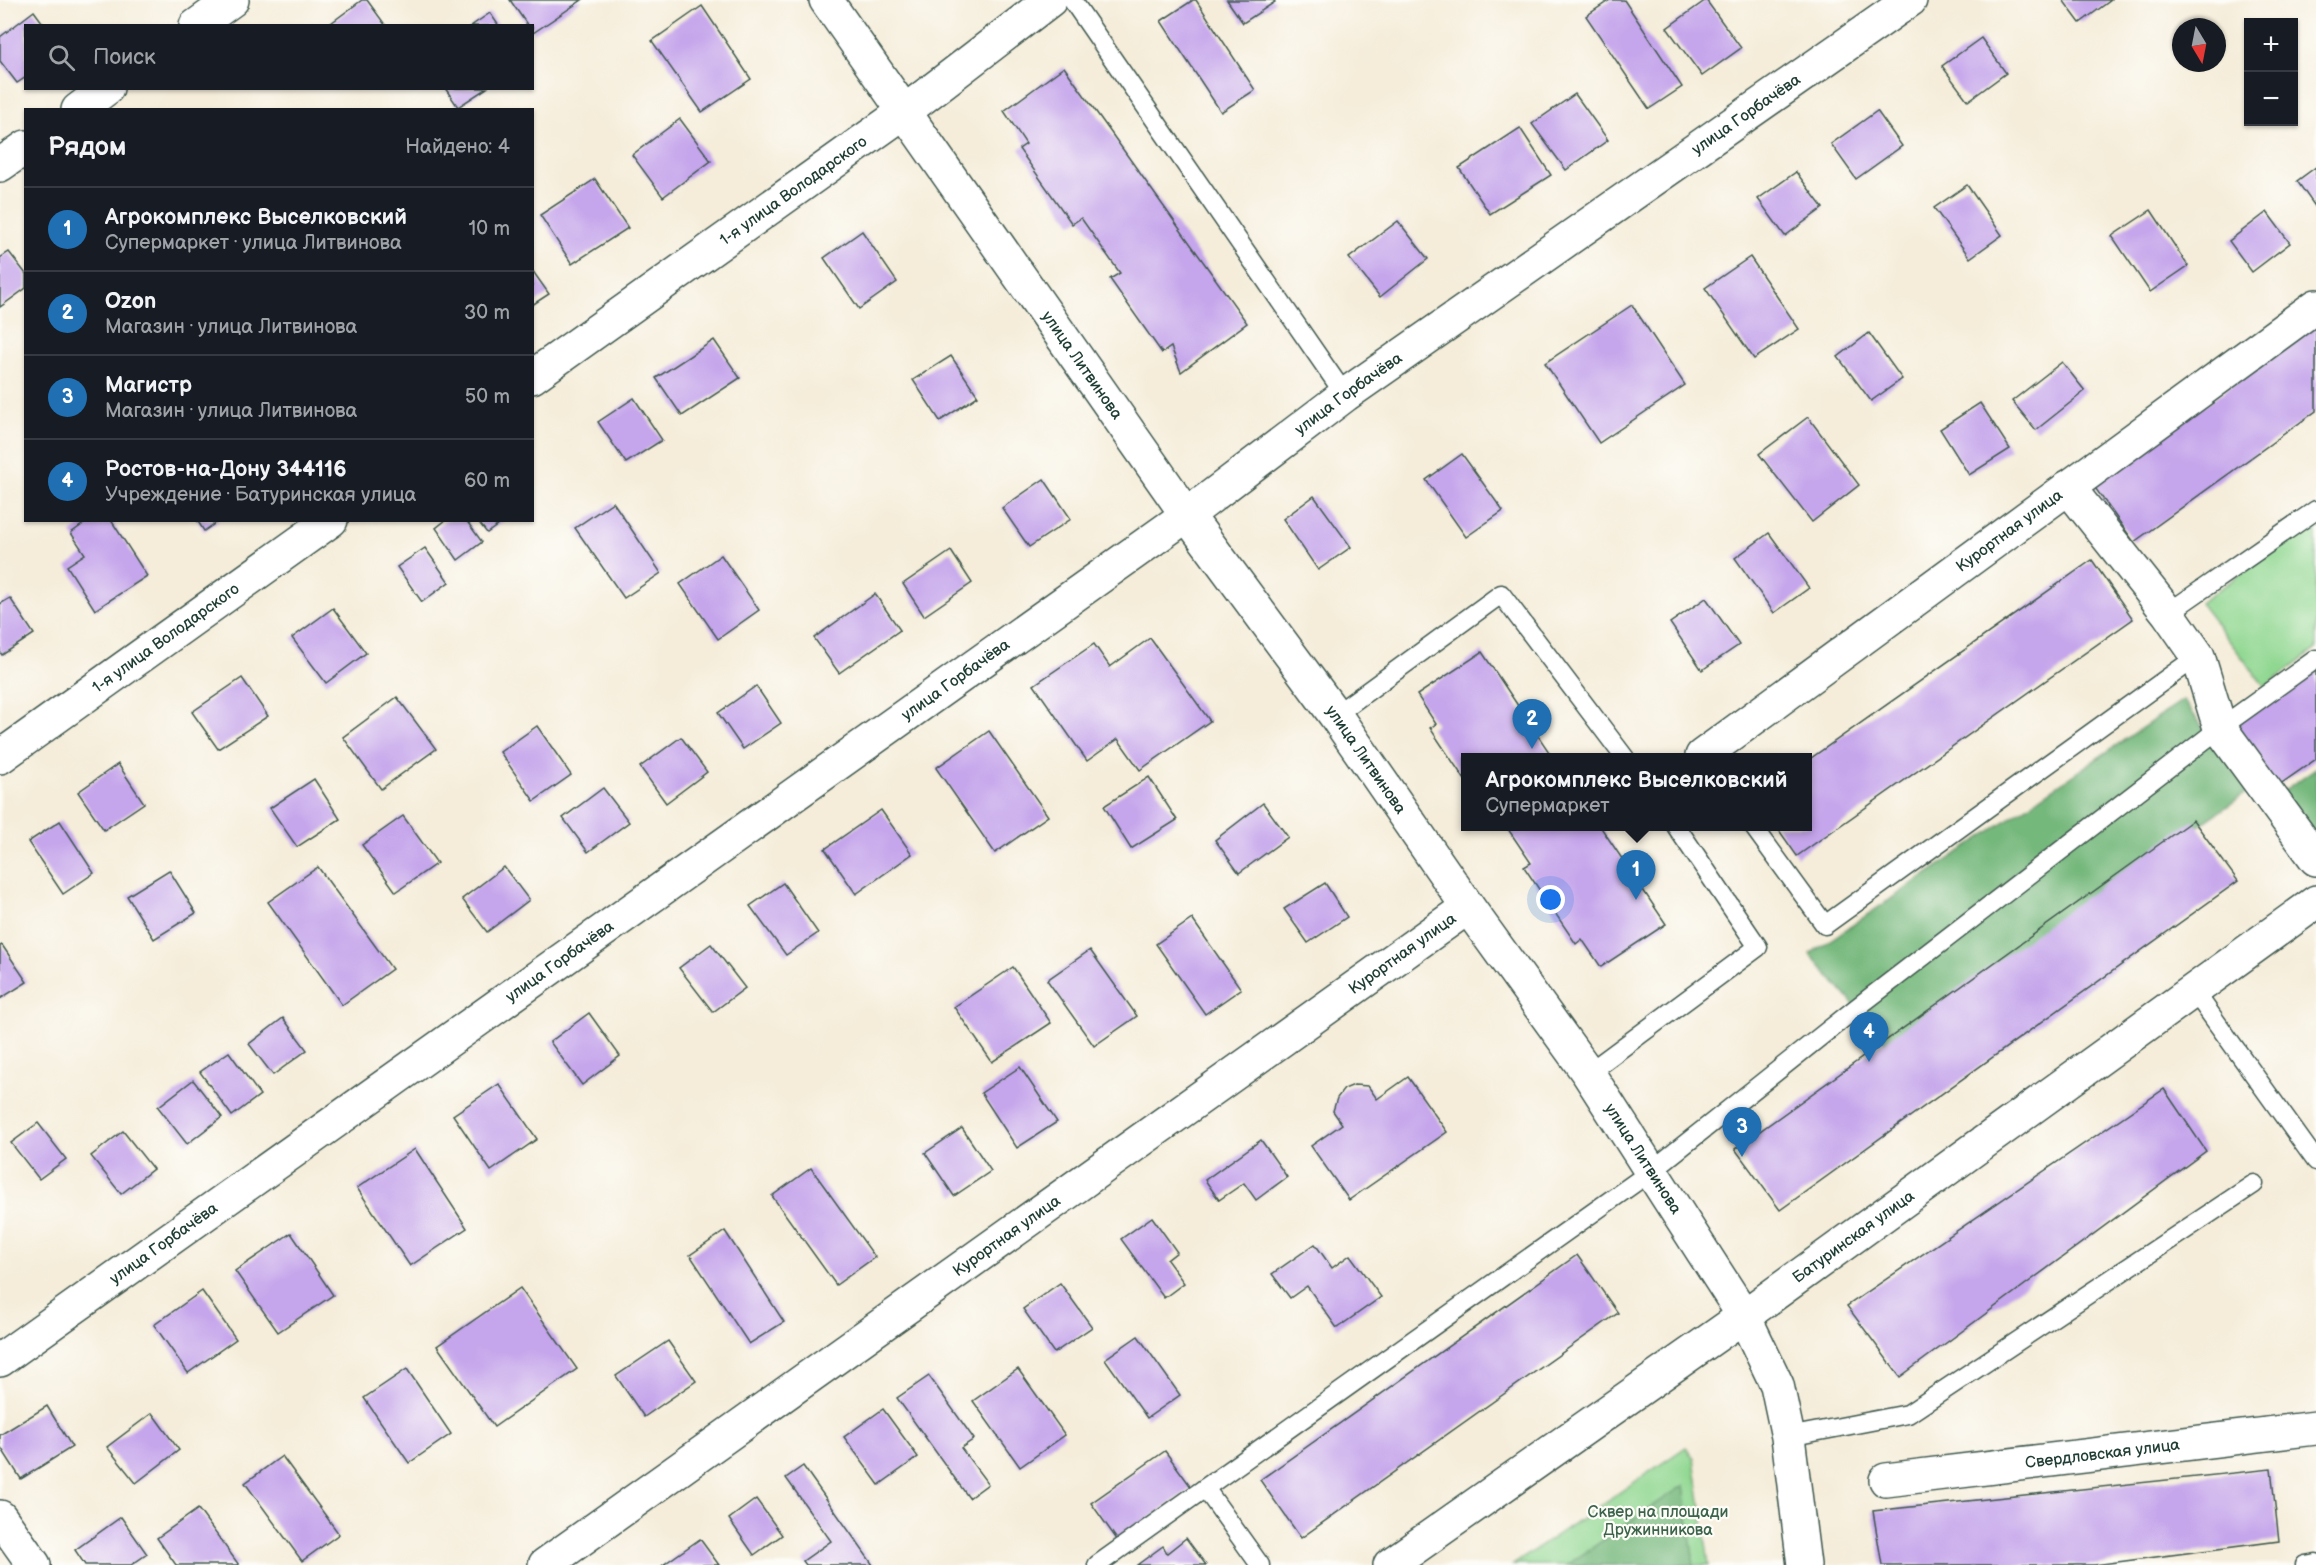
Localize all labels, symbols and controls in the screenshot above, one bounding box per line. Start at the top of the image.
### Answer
north arrow [2172,18,2226,72]
map controls [2244,18,2298,126]
button: + [2244,18,2298,72]
search box [24,24,534,90]
icon: search [45,41,78,74]
text: Поиск [93,44,156,71]
street label: улица Горбачёва [1688,70,1805,159]
button: − [2244,72,2298,126]
text: Рядом [48,132,126,163]
street label: 1-я улица Володарского [716,132,871,250]
text: Найдено: 4 [405,135,510,159]
text: Агрокомплекс Выселковский [105,204,407,231]
text: 1 [63,217,72,241]
text: 10 m [469,217,510,241]
text: Супермаркет · улица Литвинова [105,231,402,255]
text: Ozon [105,288,156,315]
text: 2 [62,301,73,325]
text: 30 m [464,301,510,325]
street label: улица Литвинова [1038,307,1127,423]
text: Магазин · улица Литвинова [105,315,357,339]
street label: улица Горбачёва [1291,348,1406,439]
text: Магистр [105,372,192,399]
text: 3 [62,385,73,409]
text: 50 m [465,385,510,409]
text: Магазин · улица Литвинова [105,399,357,423]
text: Ростов-на-Дону 344116 [105,456,347,483]
text: 4 [62,469,73,493]
text: 60 m [464,469,510,493]
text: Учреждение · Батуринская улица [105,483,416,507]
street label: Курортная улица [1952,485,2067,576]
street label: 1-я улица Володарского [89,579,243,697]
street label: улица Горбачёва [898,635,1014,725]
pin: 2 [1512,700,1552,749]
street label: улица Литвинова [1322,702,1410,818]
popup [1461,753,1812,831]
text: Агрокомплекс Выселковский [1486,767,1788,794]
text: Супермаркет [1486,794,1610,818]
pin: 1 [1616,850,1656,900]
your location [1536,885,1565,914]
street label: Курортная улица [1345,909,1460,998]
street label: улица Горбачёва [502,916,618,1006]
pin: 4 [1850,1012,1888,1062]
street label: улица Литвинова [1601,1100,1686,1218]
pin: 3 [1722,1108,1762,1157]
street label: Батуринская улица [1789,1186,1918,1287]
street label: Курортная улица [949,1191,1064,1281]
street label: улица Горбачёва [106,1198,222,1288]
street label: Свердловская улица [2024,1435,2181,1473]
park label: Сквер на площади Дружинникова [1588,1503,1728,1540]

